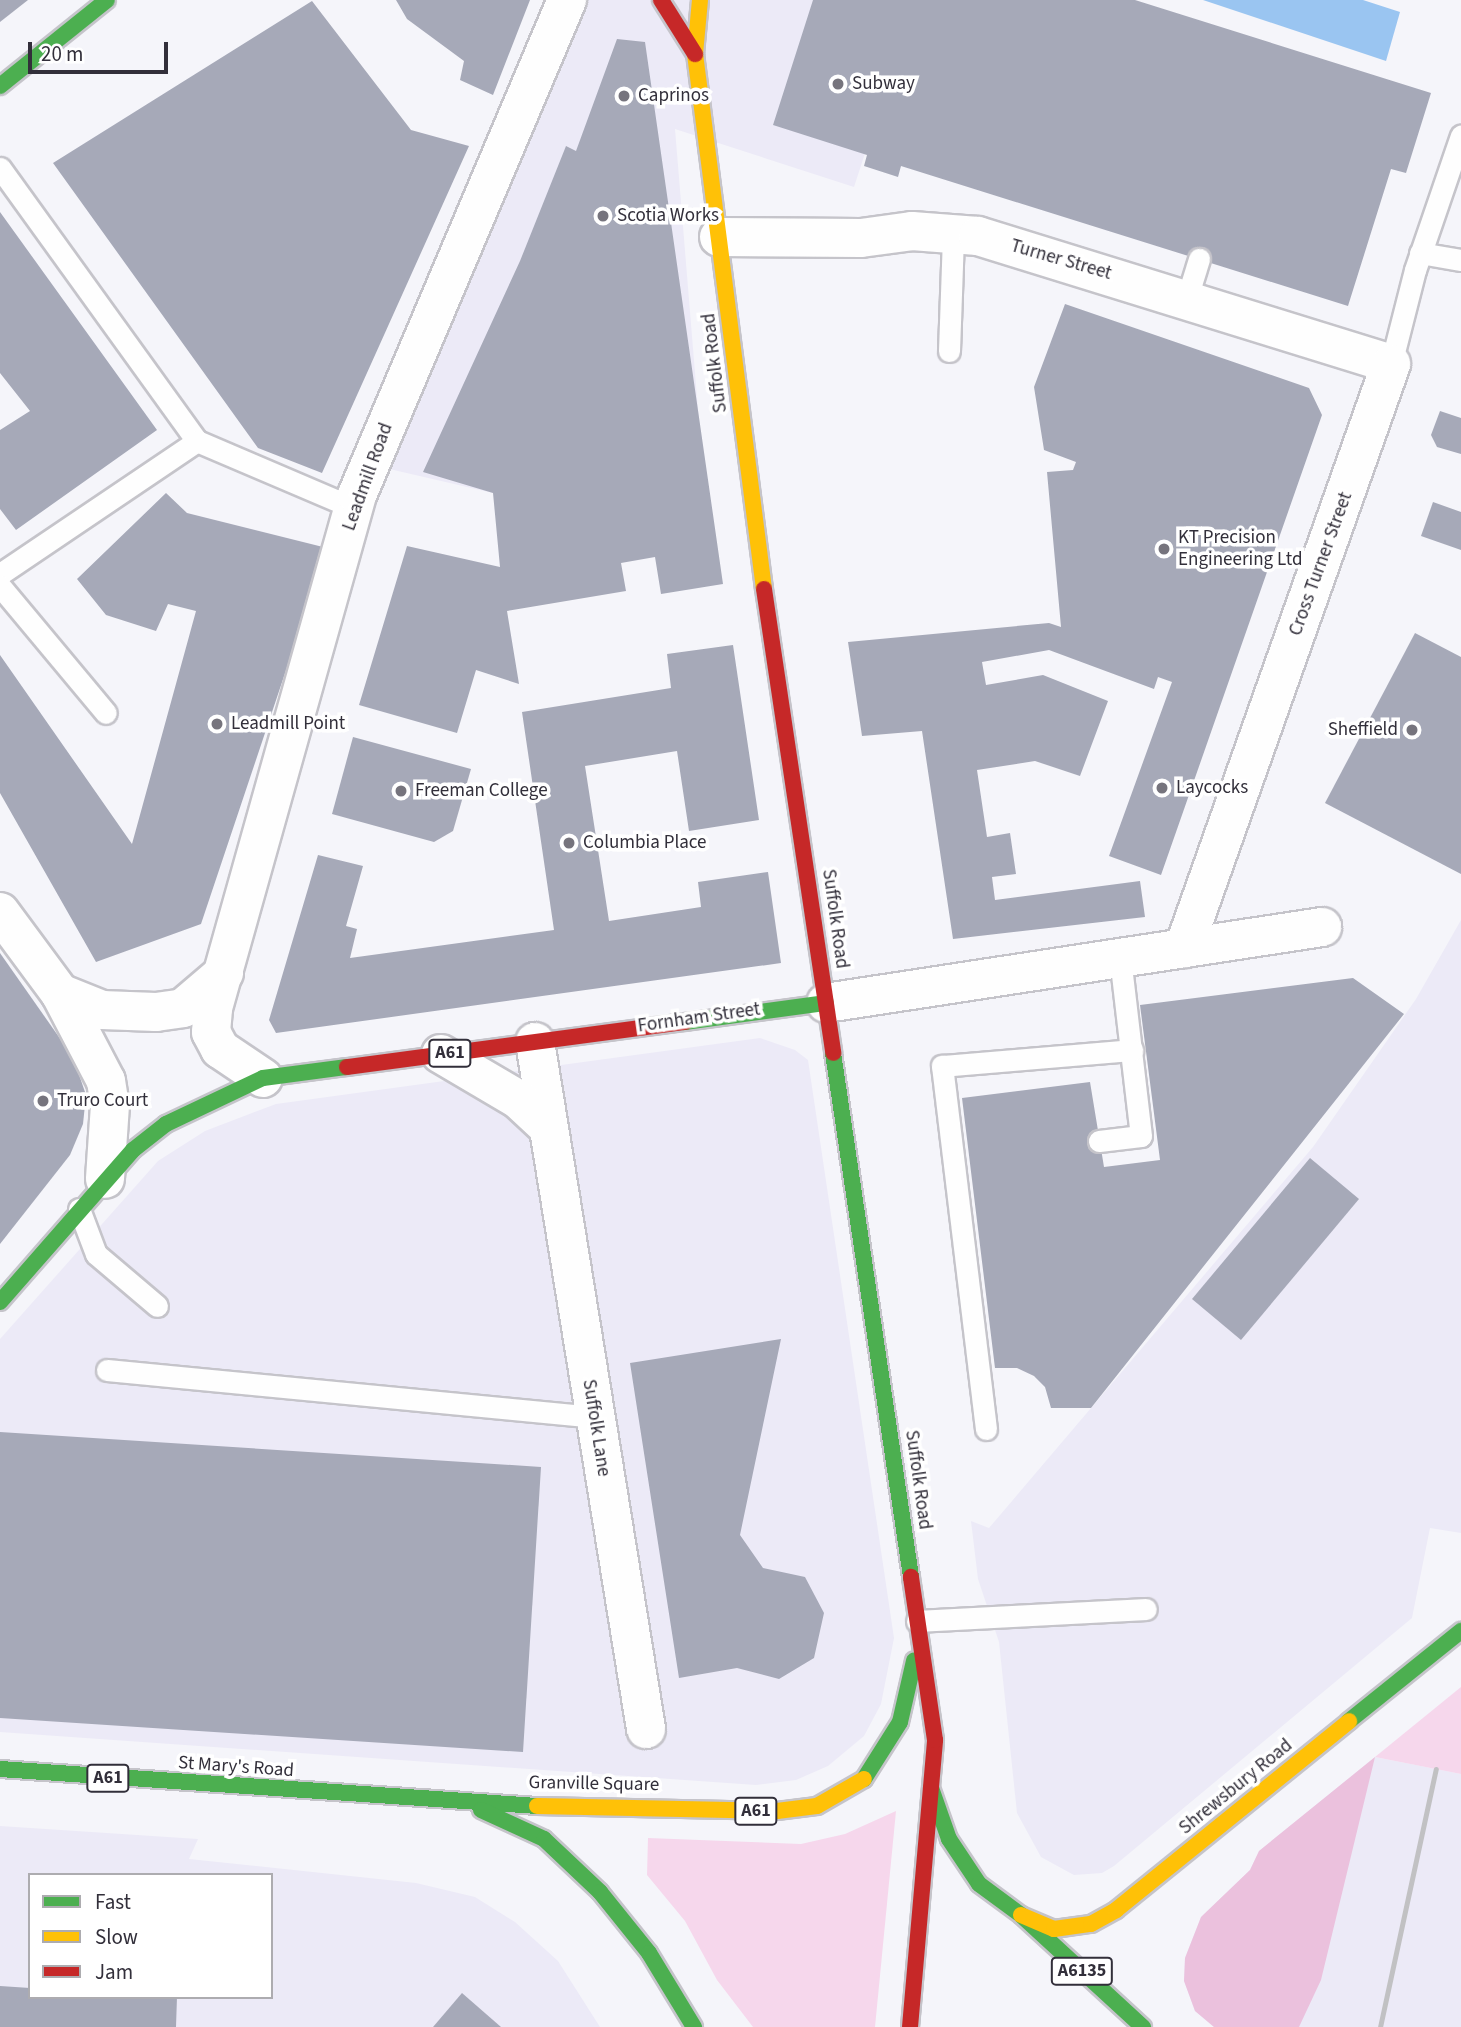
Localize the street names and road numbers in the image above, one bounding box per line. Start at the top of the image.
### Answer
street label: Turner Street [1008,235,1114,285]
street label: Suffolk Road [698,312,732,414]
street label: Leadmill Road [338,420,398,534]
street label: Cross Turner Street [1284,489,1358,639]
street label: Suffolk Road [817,868,853,970]
street label: Fornham Street [636,998,762,1038]
road number: A61 [427,1038,473,1068]
street label: Suffolk Lane [577,1378,615,1478]
street label: Suffolk Road [900,1429,936,1531]
street label: Shrewsbury Road [1175,1734,1297,1840]
street label: St Mary's Road [177,1752,295,1782]
road number: A61 [85,1764,131,1792]
street label: Granville Square [528,1771,660,1797]
road number: A61 [733,1797,779,1826]
road number: A6135 [1050,1956,1114,1985]

